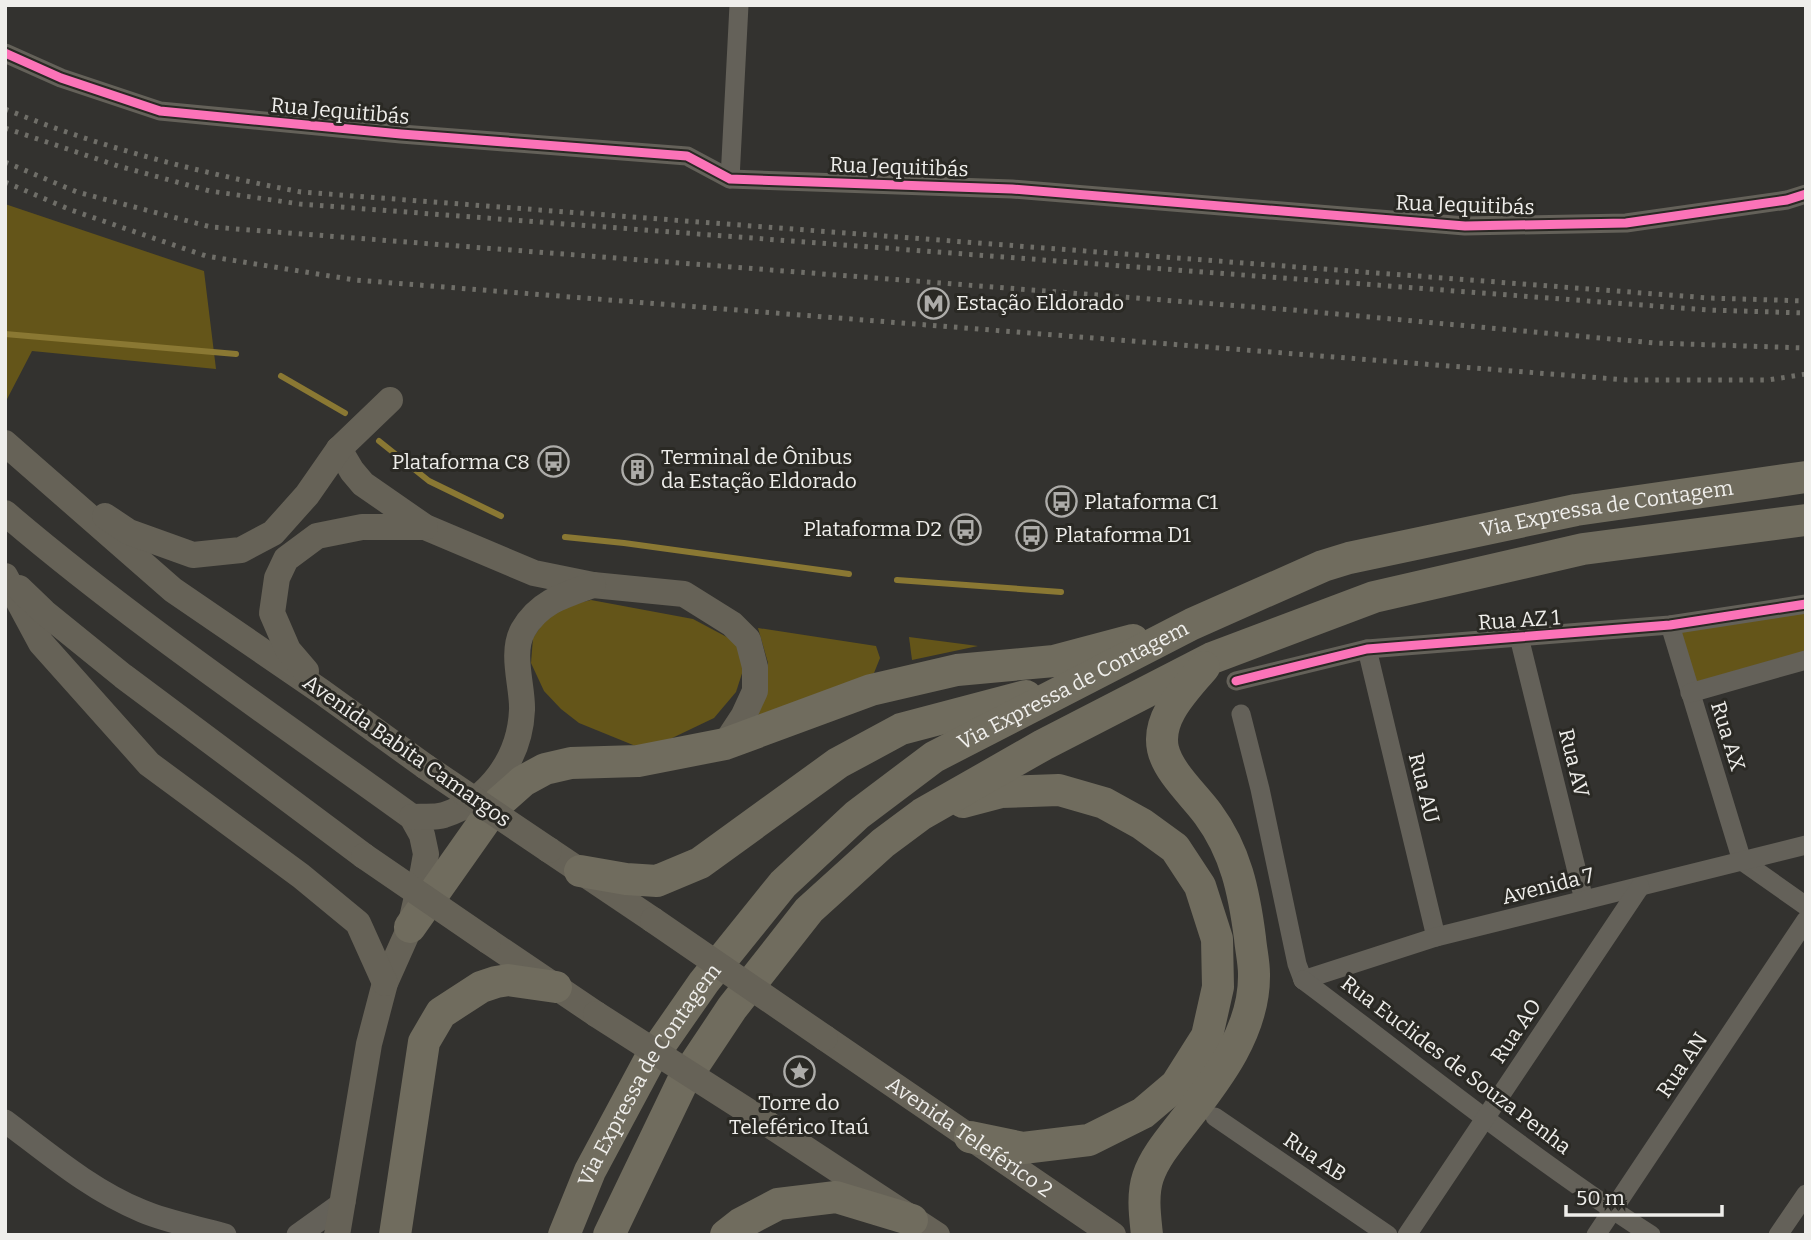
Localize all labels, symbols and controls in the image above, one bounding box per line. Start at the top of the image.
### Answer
street label: Rua Jequitibás [269,92,411,130]
street label: Rua Jequitibás [829,152,969,182]
street label: Rua Jequitibás [1395,190,1535,220]
metro station icon: Estação Eldorado [916,286,950,320]
place label: Estação Eldorado [956,290,1124,316]
place label: Terminal de Ônibus da Estação Eldorado [661,444,857,494]
bus stop icon: Plataforma C8 [536,445,570,479]
place label: Plataforma C8 [392,449,530,475]
building icon: Terminal de Ônibus da Estação Eldorado [621,452,655,486]
street label: Via Expressa de Contagem [1478,475,1735,543]
bus stop icon: Plataforma C1 [1044,485,1078,519]
place label: Plataforma C1 [1084,489,1219,515]
bus stop icon: Plataforma D2 [948,512,982,546]
place label: Plataforma D2 [803,516,942,542]
bus stop icon: Plataforma D1 [1015,518,1049,552]
place label: Plataforma D1 [1055,522,1191,548]
street label: Rua AZ 1 [1477,604,1561,636]
street label: Via Expressa de Contagem [953,615,1193,756]
street label: Avenida Babita Camargos [298,669,516,833]
street label: Rua AX [1705,698,1751,774]
street label: Rua AV [1553,726,1595,800]
street label: Rua AU [1403,750,1445,826]
street label: Avenida 7 [1499,862,1597,910]
street label: Via Expressa de Contagem [572,958,727,1190]
street label: Rua Euclides de Souza Penha [1336,970,1577,1160]
street label: Rua AO [1485,994,1547,1068]
street label: Rua AN [1651,1027,1713,1103]
place icon: Torre do Teleférico Itaú [782,1054,816,1088]
street label: Avenida Teleférico 2 [881,1071,1058,1203]
place label: Torre do Teleférico Itaú [729,1090,869,1140]
street label: Rua AB [1279,1127,1351,1187]
scale bar [1566,1174,1722,1218]
text: 50 m [1576,1185,1625,1211]

